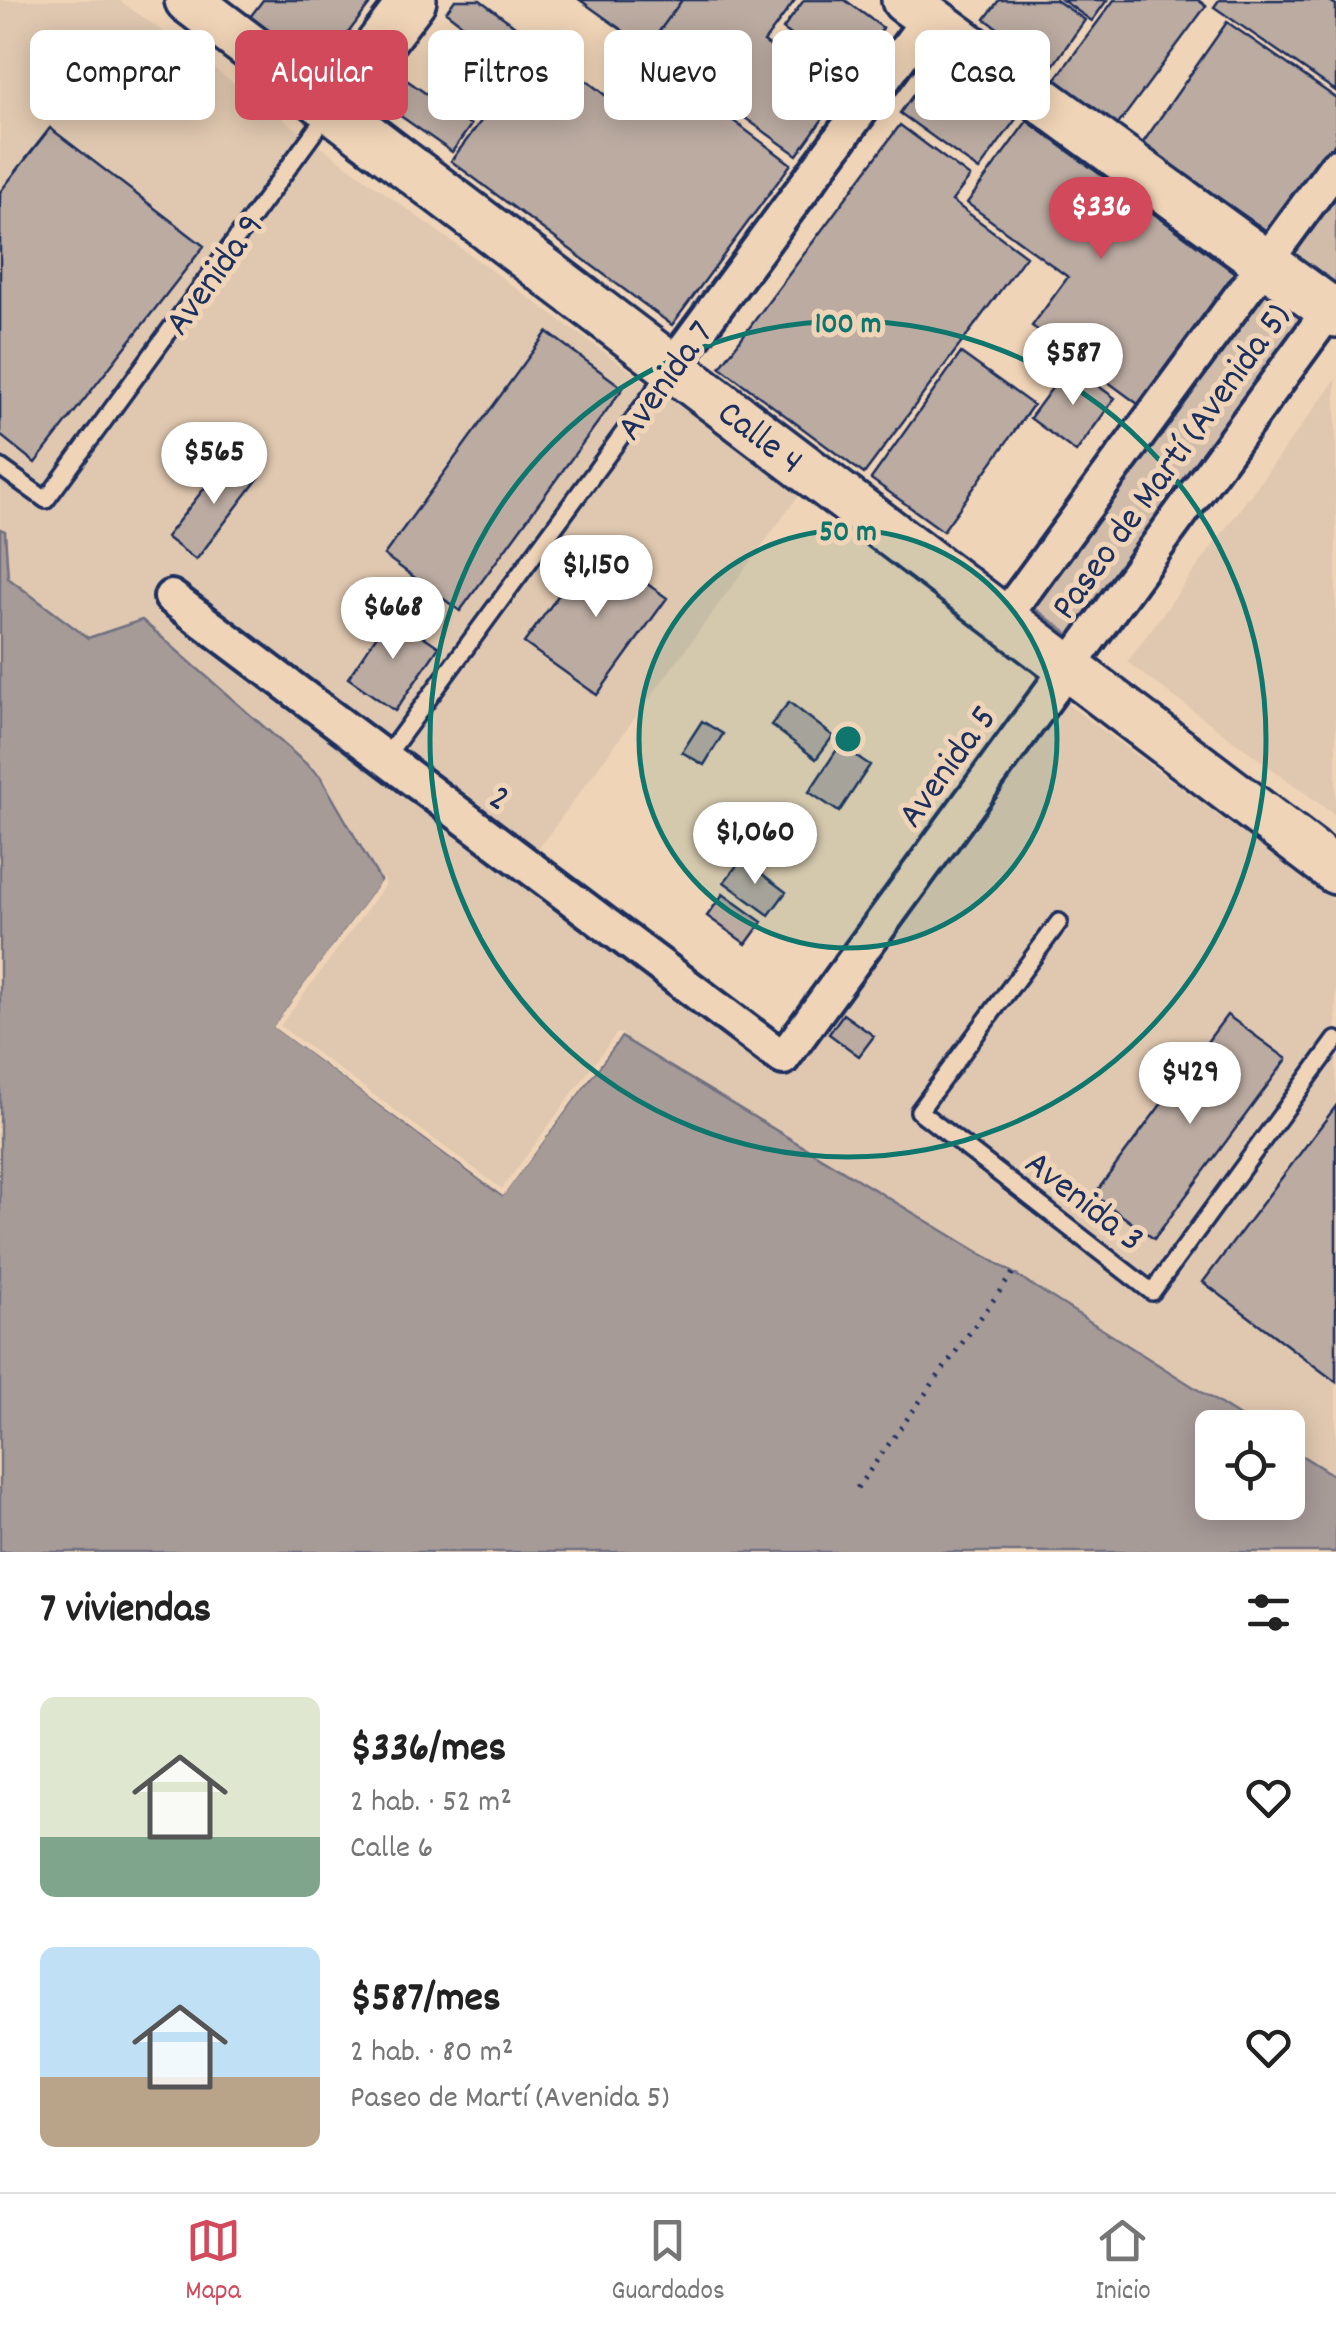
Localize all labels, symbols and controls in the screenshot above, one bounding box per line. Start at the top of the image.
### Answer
chip: Comprar [30,30,215,120]
chip: Alquilar [235,30,408,120]
chip: Filtros [428,30,584,120]
chip: Nuevo [604,30,752,120]
chip: Piso [772,30,895,120]
chip: Casa [915,30,1050,120]
pin: $336 [1042,177,1160,262]
text: $336 [1071,186,1131,232]
street label: Avenida 9 [153,204,280,349]
street label: Paseo de Martí (Avenida 5) [1040,294,1307,633]
text: 100 m [815,305,881,348]
street label: Avenida 7 [605,311,730,454]
pin: $587 [1014,323,1132,408]
text: $587 [1045,332,1101,378]
street label: Calle 4 [704,389,814,490]
pin: $565 [155,422,273,507]
text: $565 [183,431,245,477]
text: 50 m [819,513,877,556]
pin: $1,150 [515,535,677,620]
text: $1,150 [562,544,630,590]
pin: $668 [334,577,452,662]
text: $668 [363,586,423,632]
street label: Avenida 5 [886,696,1013,841]
centre of rings [830,721,866,757]
street label: 2 [475,773,521,827]
pin: $1,060 [674,802,836,887]
text: $1,060 [715,811,795,857]
pin: $429 [1131,1042,1249,1127]
text: $429 [1161,1051,1219,1097]
street label: Avenida 3 [1011,1139,1154,1268]
map controls [1195,1410,1305,1520]
button: locate [1195,1410,1305,1520]
text: 7 viviendas [40,1582,211,1642]
icon: filters [1241,1585,1296,1640]
text: $336/mes [350,1721,506,1781]
icon: home [120,1737,240,1857]
icon: heart [1241,1770,1296,1825]
text: 2 hab. · 52 m² [350,1781,512,1827]
text: Calle 6 [350,1827,433,1873]
text: $587/mes [350,1971,501,2031]
icon: home [120,1987,240,2107]
icon: heart [1241,2020,1296,2075]
text: 2 hab. · 80 m² [350,2031,513,2077]
text: Paseo de Martí (Avenida 5) [350,2077,669,2123]
tab: Mapa [185,2213,241,2313]
tab: Guardados [611,2213,725,2313]
tab: Inicio [1095,2213,1151,2313]

